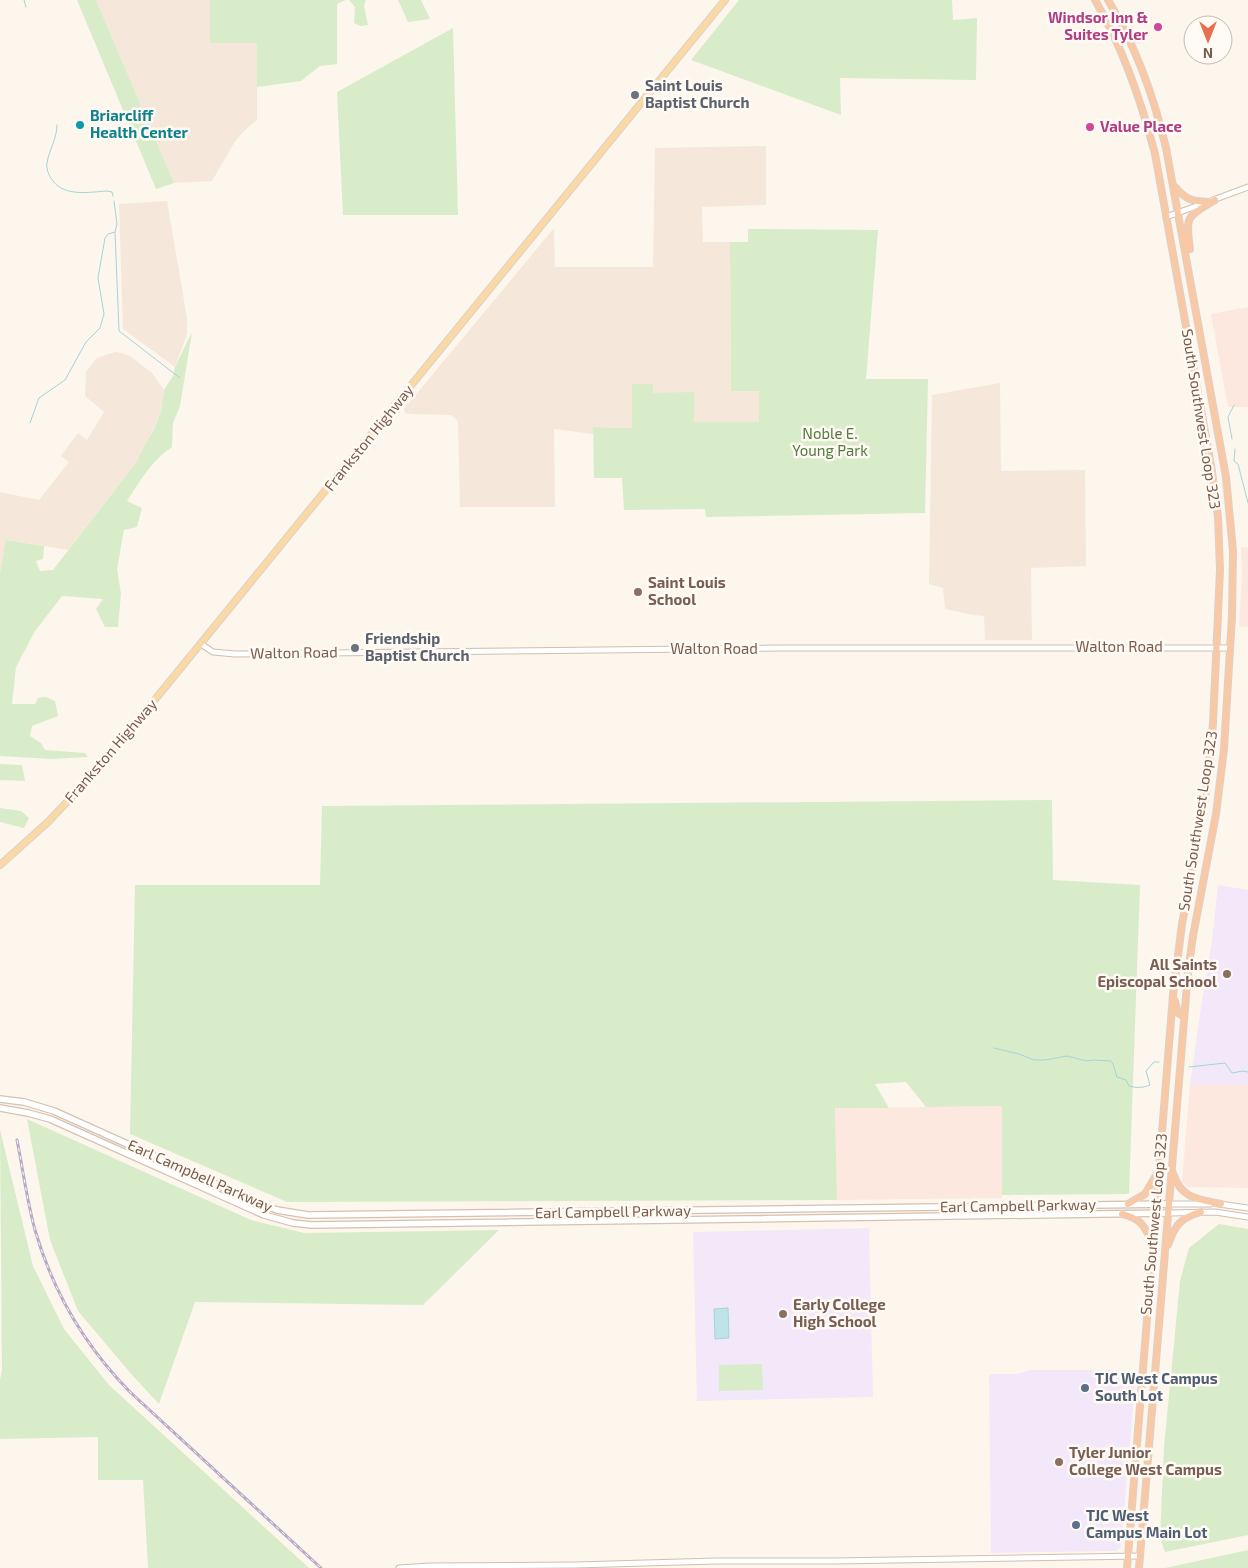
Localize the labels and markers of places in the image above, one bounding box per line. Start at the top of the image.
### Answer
place label: Windsor Inn & Suites Tyler [1048,8,1149,44]
marker: Windsor Inn & Suites Tyler [1152,21,1164,33]
place label: Saint Louis Baptist Church [645,76,749,111]
marker: Saint Louis Baptist Church [629,89,641,101]
place label: Briarcliff Health Center [90,106,188,141]
place label: Value Place [1100,117,1182,135]
marker: Briarcliff Health Center [74,119,86,131]
marker: Value Place [1084,121,1096,133]
place label: Saint Louis School [648,573,726,608]
marker: Saint Louis School [632,586,644,598]
place label: Friendship Baptist Church [365,629,469,664]
marker: Friendship Baptist Church [349,642,361,654]
place label: All Saints Episcopal School [1097,955,1217,990]
marker: All Saints Episcopal School [1221,968,1233,980]
place label: Early College High School [793,1295,886,1330]
marker: Early College High School [777,1308,789,1320]
place label: TJC West Campus South Lot [1095,1369,1218,1404]
marker: TJC West Campus South Lot [1079,1382,1091,1394]
place label: Tyler Junior College West Campus [1069,1443,1222,1478]
marker: Tyler Junior College West Campus [1053,1456,1065,1468]
place label: TJC West Campus Main Lot [1086,1506,1207,1541]
marker: TJC West Campus Main Lot [1070,1519,1082,1531]

